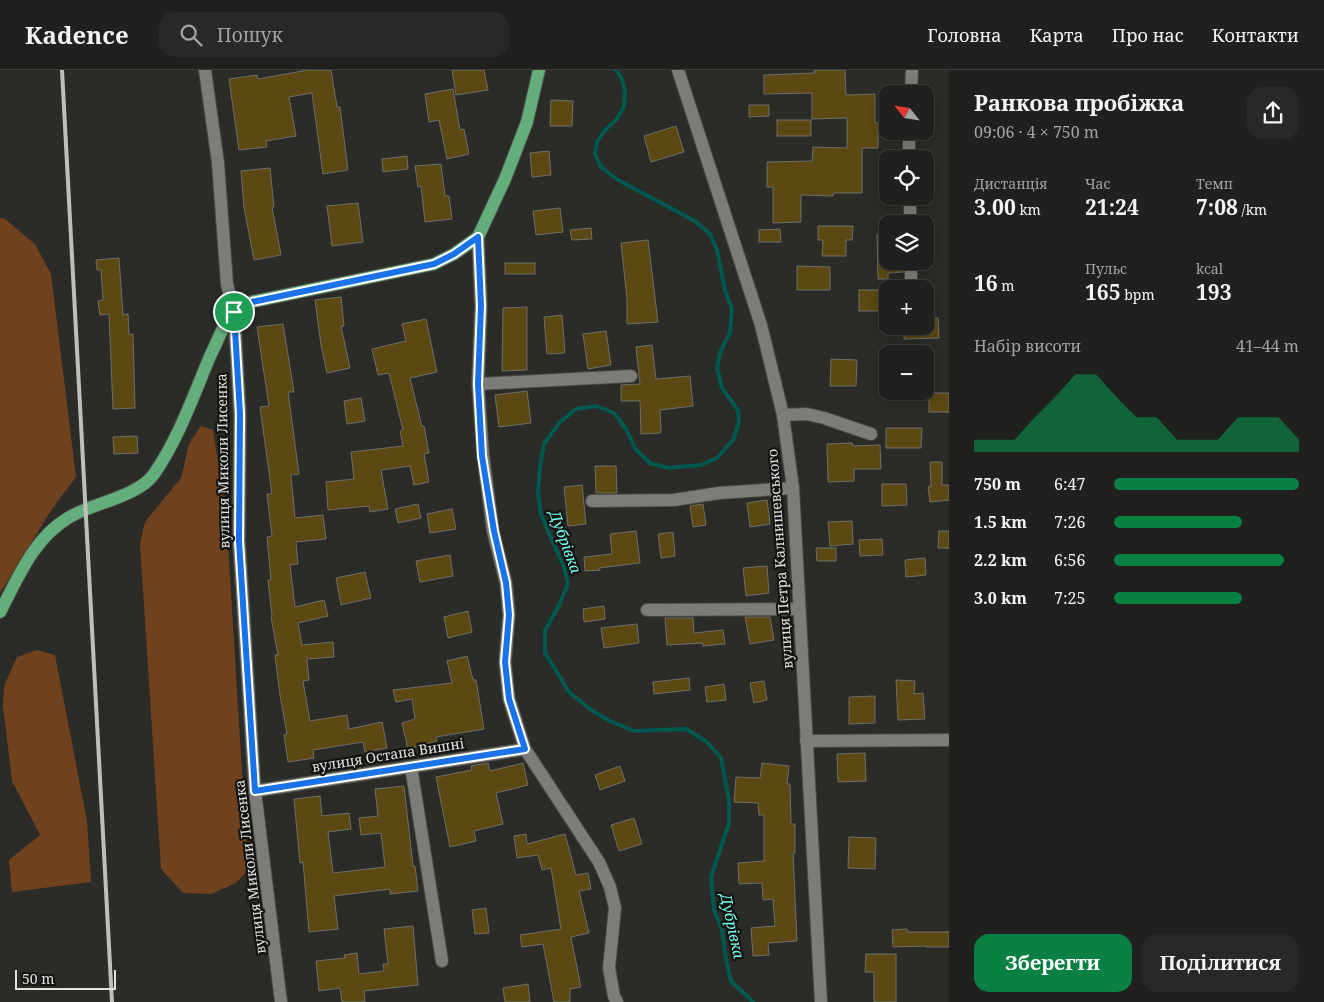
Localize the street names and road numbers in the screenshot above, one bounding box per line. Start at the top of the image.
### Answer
street label: вулиця Миколи Лисенка [211,373,234,549]
street label: вулиця Петра Калнишевського [762,449,797,670]
street label: вулиця Остапа Вишні [310,733,466,776]
street label: вулиця Миколи Лисенка [229,779,270,955]

